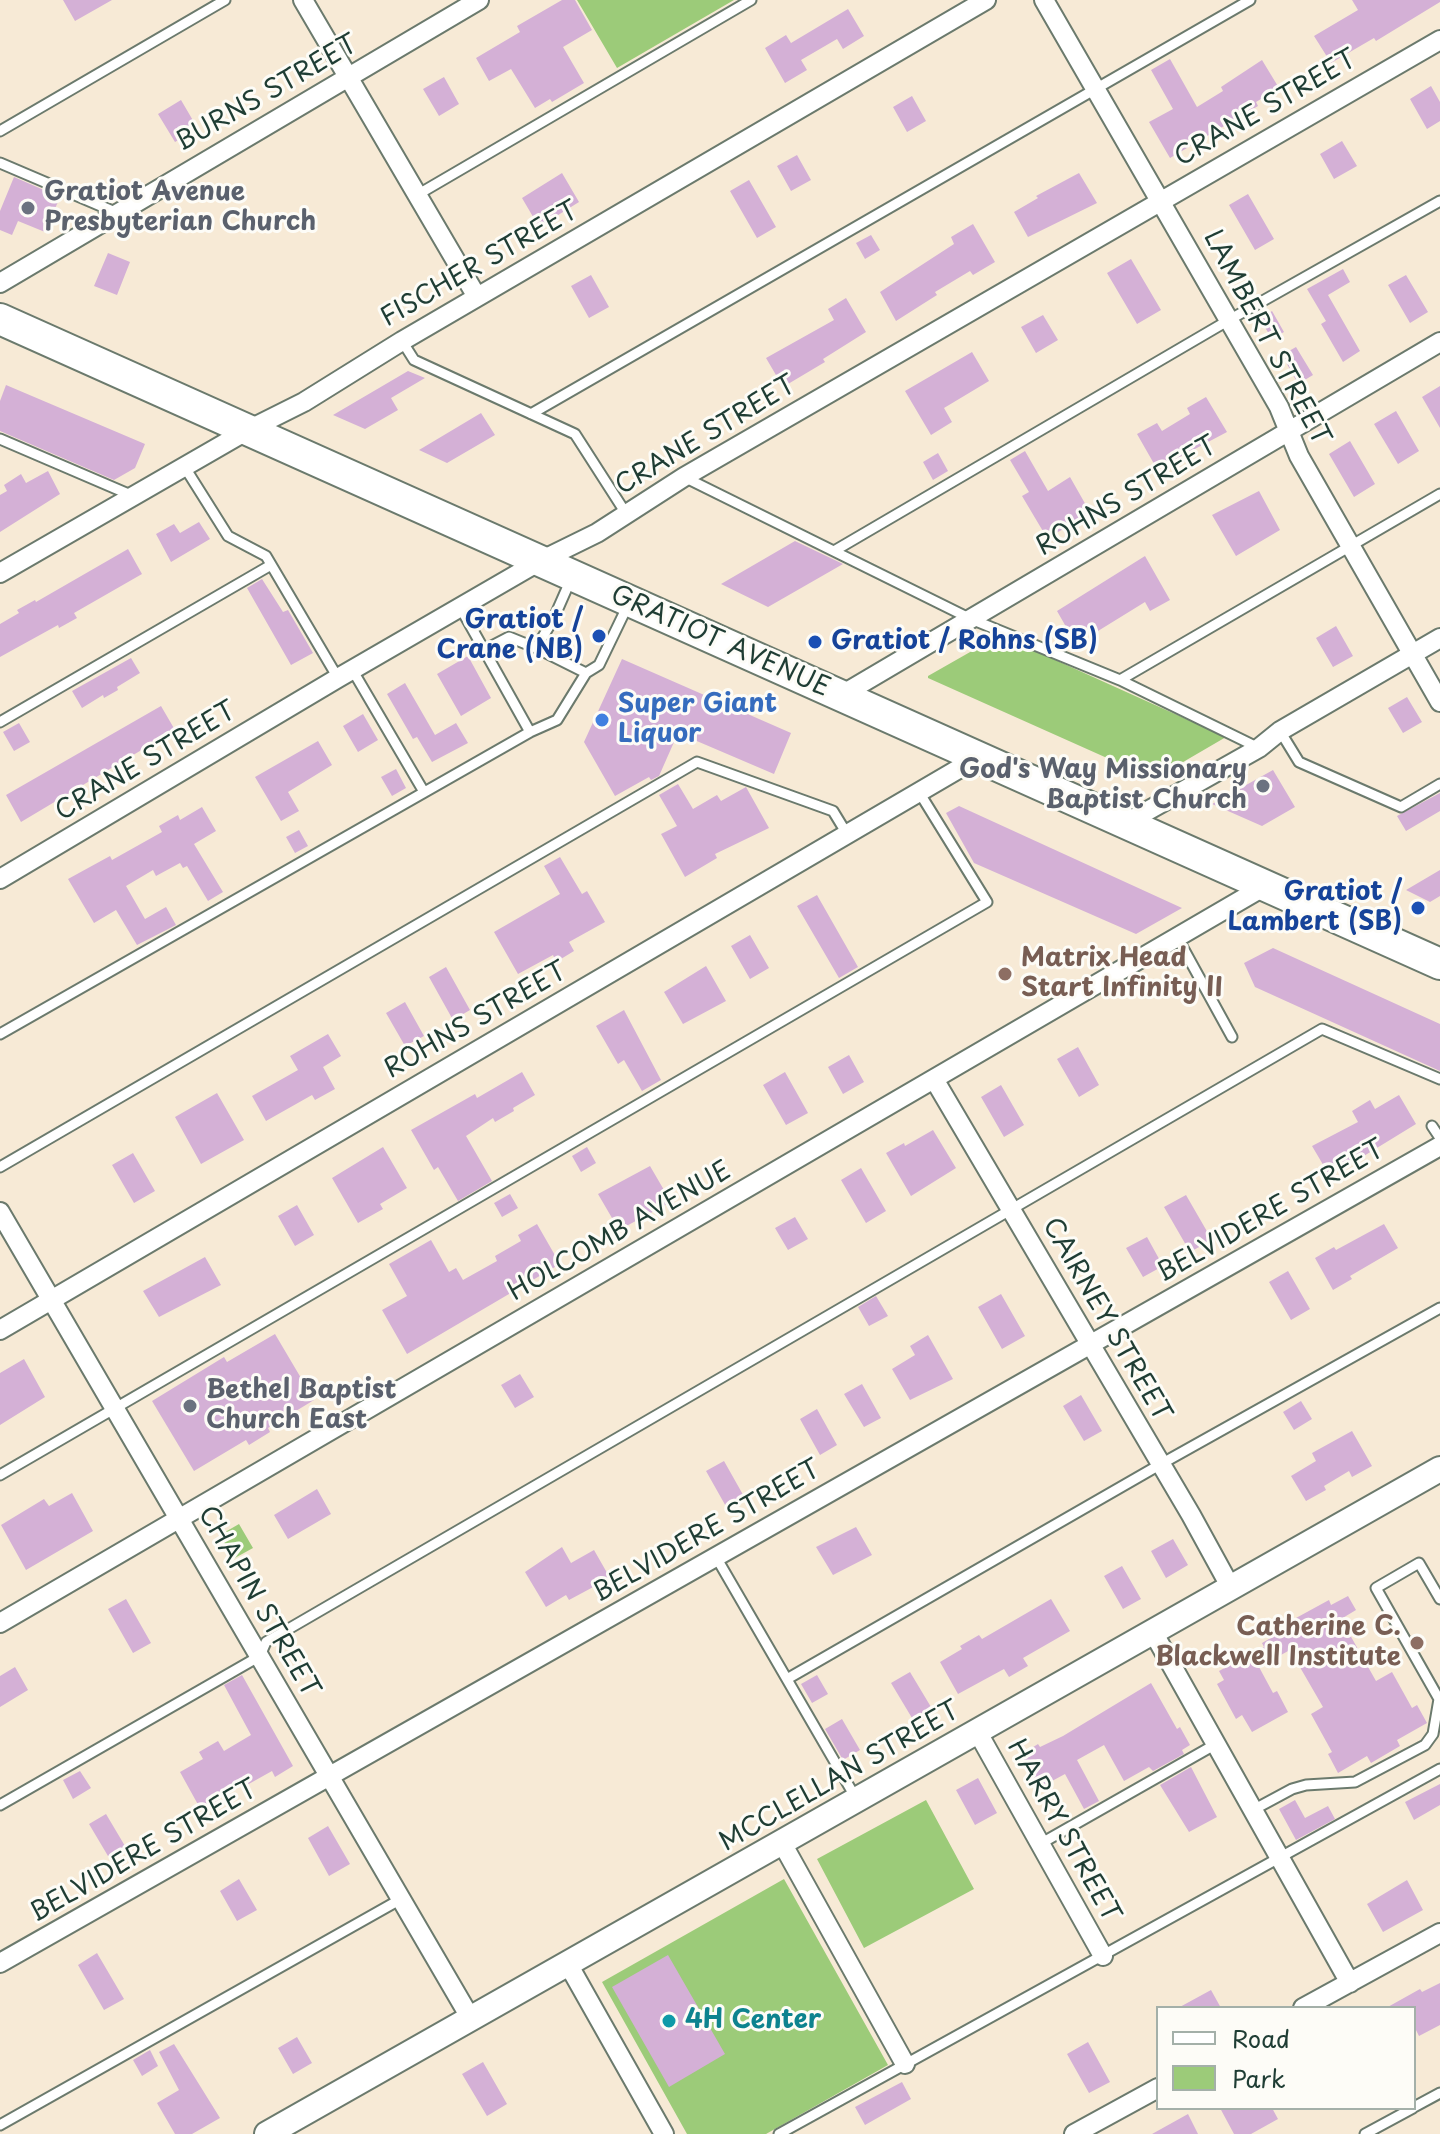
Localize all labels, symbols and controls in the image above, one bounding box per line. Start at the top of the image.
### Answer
street label: BURNS STREET [170,29,364,159]
street label: CRANE STREET [1169,44,1363,174]
place label: Gratiot Avenue Presbyterian Church [44,177,316,238]
street label: FISCHER STREET [376,196,584,334]
marker: Gratiot Avenue Presbyterian Church [19,199,37,217]
street label: LAMBERT STREET [1196,225,1336,451]
street label: CRANE STREET [610,370,802,502]
street label: ROHNS STREET [1031,431,1223,563]
street label: GRATIOT AVENUE [606,580,834,704]
place label: Gratiot / Crane (NB) [436,605,583,666]
place label: Gratiot / Rohns (SB) [831,626,1098,658]
marker: Gratiot / Crane (NB) [590,627,608,645]
marker: Gratiot / Rohns (SB) [806,633,824,651]
place label: Super Giant Liquor [618,689,777,750]
street label: CRANE STREET [50,696,242,828]
marker: Super Giant Liquor [593,711,611,729]
place label: God's Way Missionary Baptist Church [959,755,1247,816]
marker: God's Way Missionary Baptist Church [1254,777,1272,795]
place label: Gratiot / Lambert (SB) [1228,877,1402,938]
marker: Gratiot / Lambert (SB) [1409,899,1427,917]
place label: Matrix Head Start Infinity II [1021,943,1223,1004]
street label: ROHNS STREET [379,956,573,1086]
marker: Matrix Head Start Infinity II [996,965,1014,983]
street label: BELVIDERE STREET [1152,1134,1390,1290]
street label: HOLCOMB AVENUE [503,1156,737,1308]
street label: CAIRNEY STREET [1035,1213,1177,1427]
place label: Bethel Baptist Church East [206,1375,397,1436]
marker: Bethel Baptist Church East [181,1397,199,1415]
street label: BELVIDERE STREET [588,1454,826,1610]
street label: CHAPIN STREET [191,1501,325,1703]
place label: Catherine C. Blackwell Institute [1155,1612,1401,1674]
marker: Catherine C. Blackwell Institute [1408,1634,1426,1652]
street label: MCCLELLAN STREET [714,1695,966,1859]
street label: HARRY STREET [1000,1734,1126,1928]
street label: BELVIDERE STREET [25,1774,263,1930]
place label: 4H Center [685,2005,821,2037]
legend [1156,2006,1416,2110]
marker: 4H Center [660,2012,678,2030]
text: Road [1232,2020,1290,2056]
text: Park [1232,2060,1286,2096]

